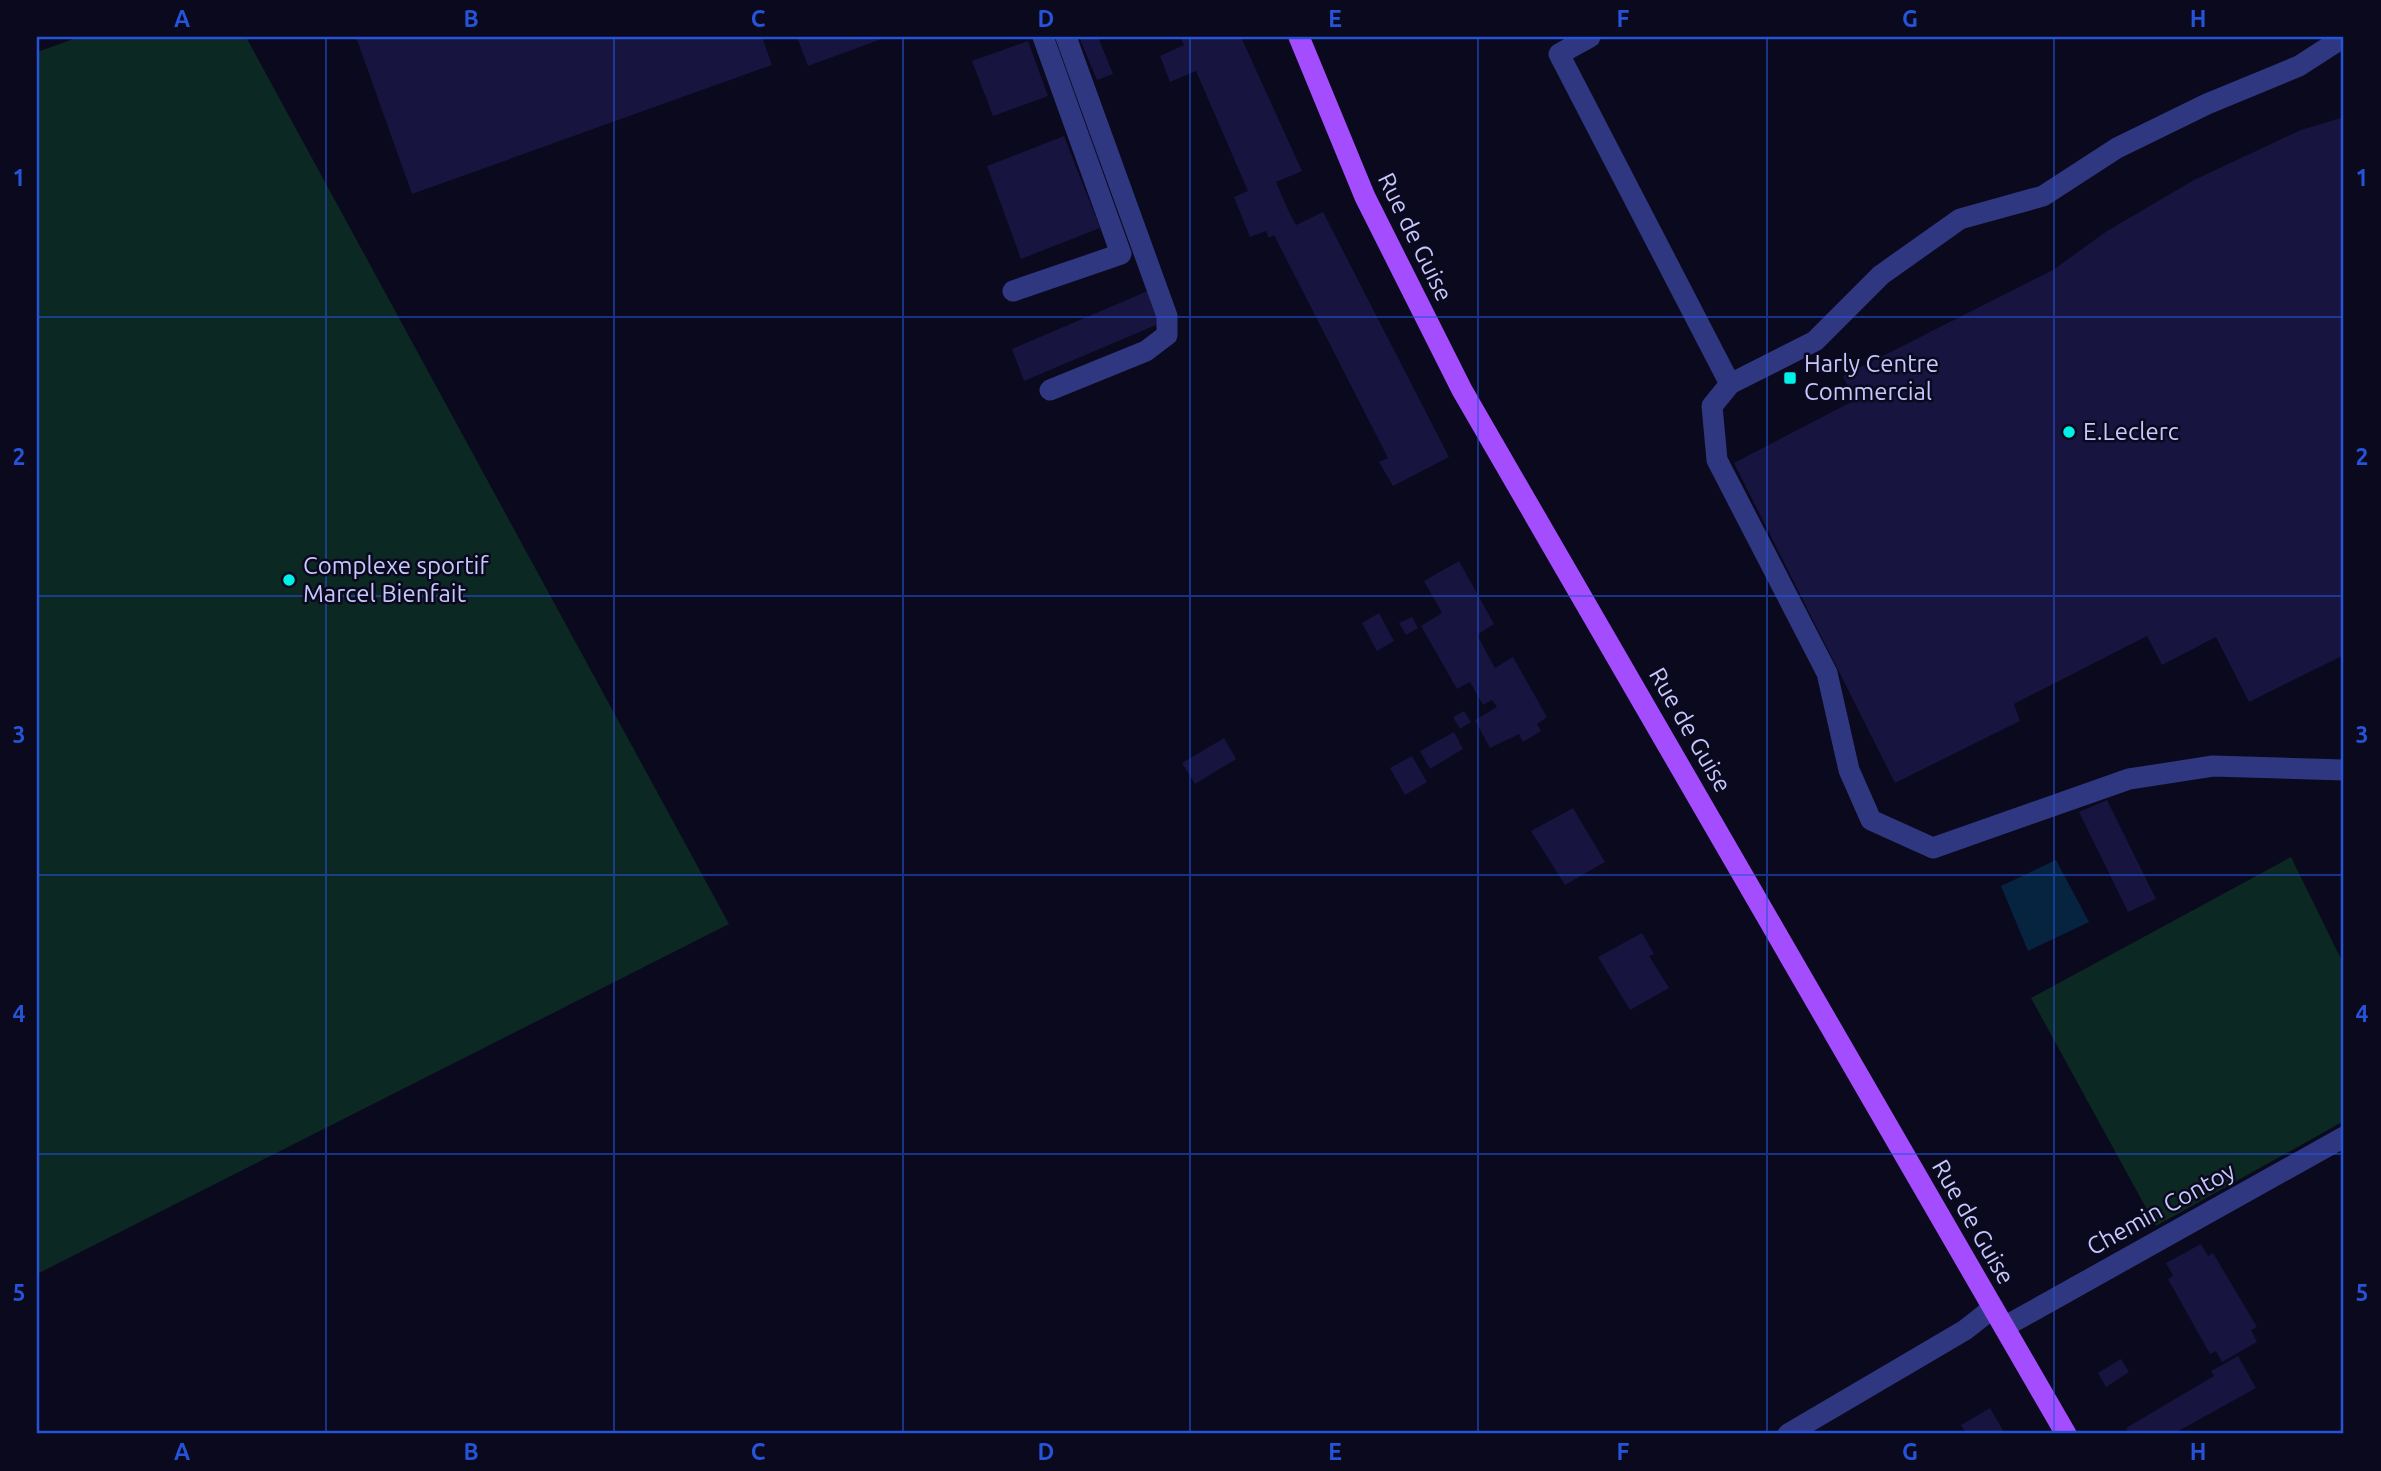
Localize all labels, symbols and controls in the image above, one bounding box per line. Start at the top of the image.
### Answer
text: A [174,6,190,31]
text: B [463,6,479,31]
text: C [751,6,766,31]
text: D [1038,6,1054,31]
text: E [1328,6,1342,31]
text: F [1617,6,1630,31]
text: G [1902,6,1918,31]
text: H [2190,6,2206,31]
text: 1 [13,165,25,190]
text: 1 [2356,165,2368,190]
street label: Rue de Guise [1373,168,1458,305]
place label: Harly Centre Commercial [1804,350,1939,405]
marker: Harly Centre Commercial [1782,370,1798,386]
place label: E.Leclerc [2083,418,2179,445]
marker: E.Leclerc [2061,424,2077,440]
text: 2 [13,444,25,469]
text: 2 [2356,444,2368,469]
place label: Complexe sportif Marcel Bienfait [303,552,489,607]
marker: Complexe sportif Marcel Bienfait [281,572,297,588]
street label: Rue de Guise [1644,663,1737,797]
text: 3 [13,722,25,747]
text: 3 [2356,722,2368,747]
text: 4 [13,1001,26,1026]
text: 4 [2356,1001,2369,1026]
street label: Rue de Guise [1927,1155,2020,1289]
street label: Chemin Contoy [2082,1157,2240,1260]
text: 5 [13,1280,25,1305]
text: 5 [2356,1280,2368,1305]
text: A [174,1439,190,1464]
text: B [463,1439,479,1464]
text: C [751,1439,766,1464]
text: D [1038,1439,1054,1464]
text: E [1328,1439,1342,1464]
text: F [1617,1439,1630,1464]
text: G [1902,1439,1918,1464]
text: H [2190,1439,2206,1464]

